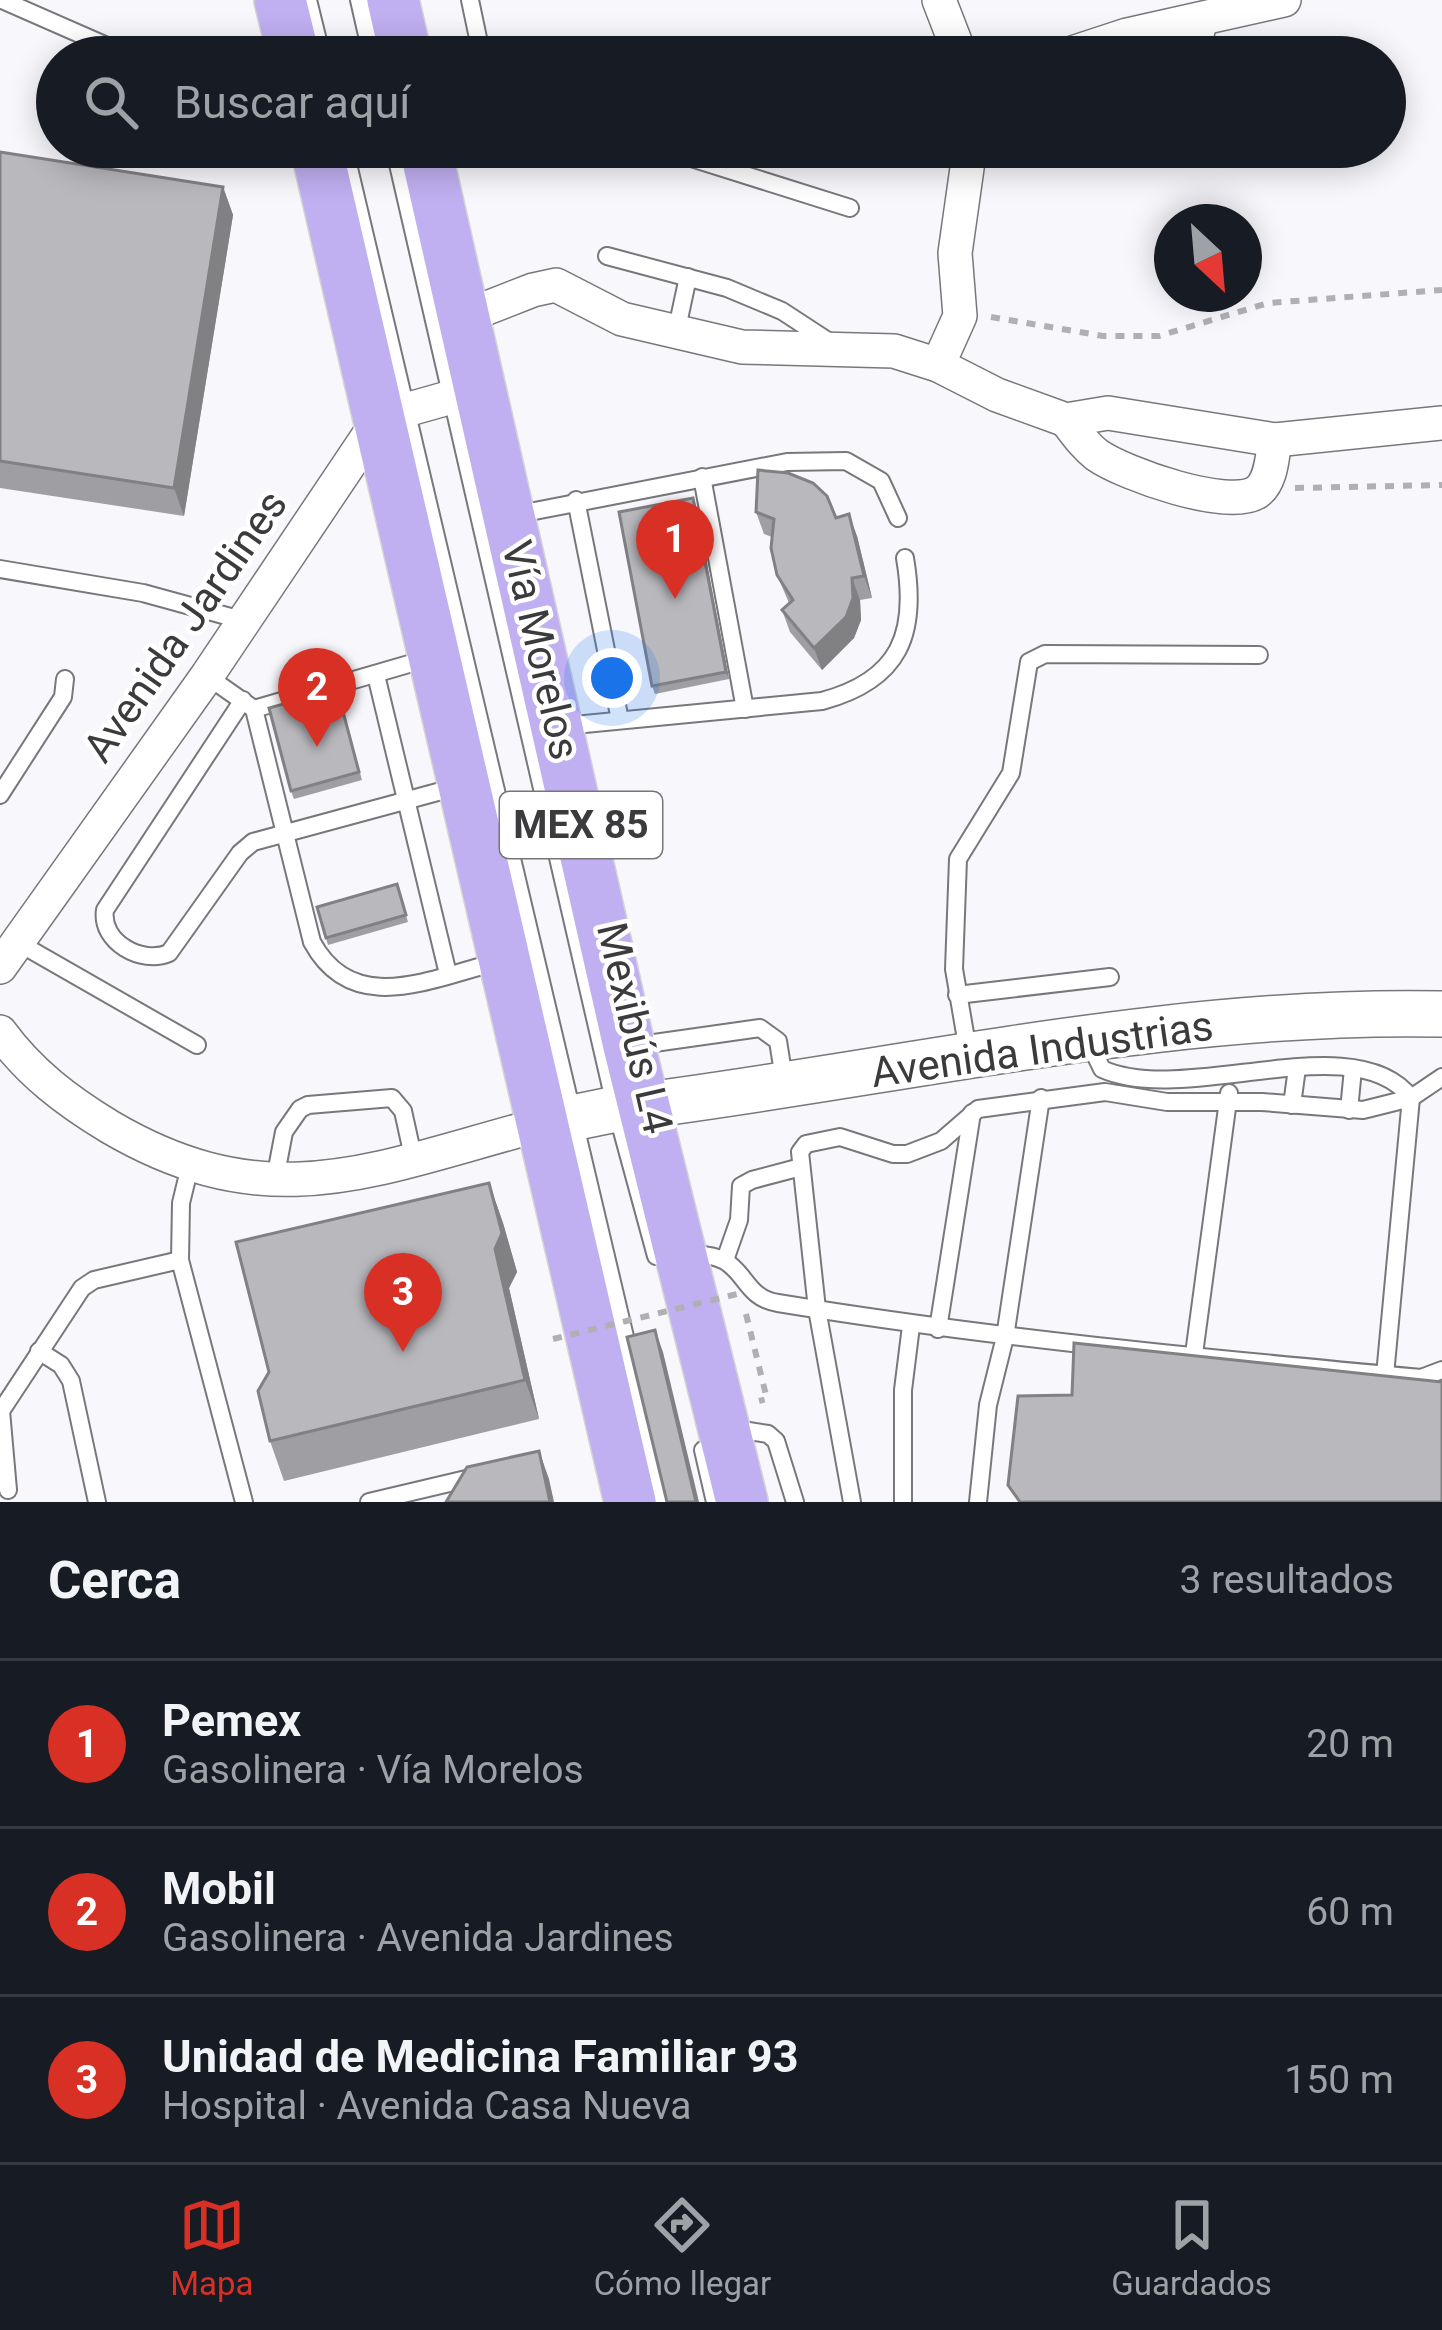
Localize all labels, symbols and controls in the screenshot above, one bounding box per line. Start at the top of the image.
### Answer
search box [36,36,1406,168]
icon: search [78,69,144,135]
text: Buscar aquí [174,76,411,129]
north arrow [1154,204,1262,312]
street label: Avenida Jardines [73,481,297,771]
pin: 1 [636,500,714,599]
street label: Vía Morelos [492,536,590,764]
pin: 2 [278,648,356,747]
your location [582,648,642,708]
road number: MEX 85 [500,792,662,858]
street label: Mexibús L4 [587,918,683,1138]
street label: Avenida Industrias [868,1001,1216,1097]
pin: 3 [364,1253,442,1352]
text: Cerca [48,1551,181,1610]
text: 3 resultados [1179,1557,1394,1603]
text: Pemex [162,1694,301,1747]
text: 1 [76,1721,98,1767]
text: 20 m [1306,1721,1394,1767]
text: Gasolinera · Vía Morelos [162,1747,584,1793]
text: Mobil [162,1862,276,1915]
text: 2 [76,1889,98,1935]
text: 60 m [1306,1889,1394,1935]
text: Gasolinera · Avenida Jardines [162,1915,674,1961]
text: Unidad de Medicina Familiar 93 [162,2030,798,2083]
text: 3 [76,2057,98,2103]
text: 150 m [1284,2057,1394,2103]
text: Hospital · Avenida Casa Nueva [162,2083,691,2129]
tab: Mapa [170,2192,253,2303]
tab: Cómo llegar [594,2192,771,2303]
tab: Guardados [1111,2192,1272,2303]

